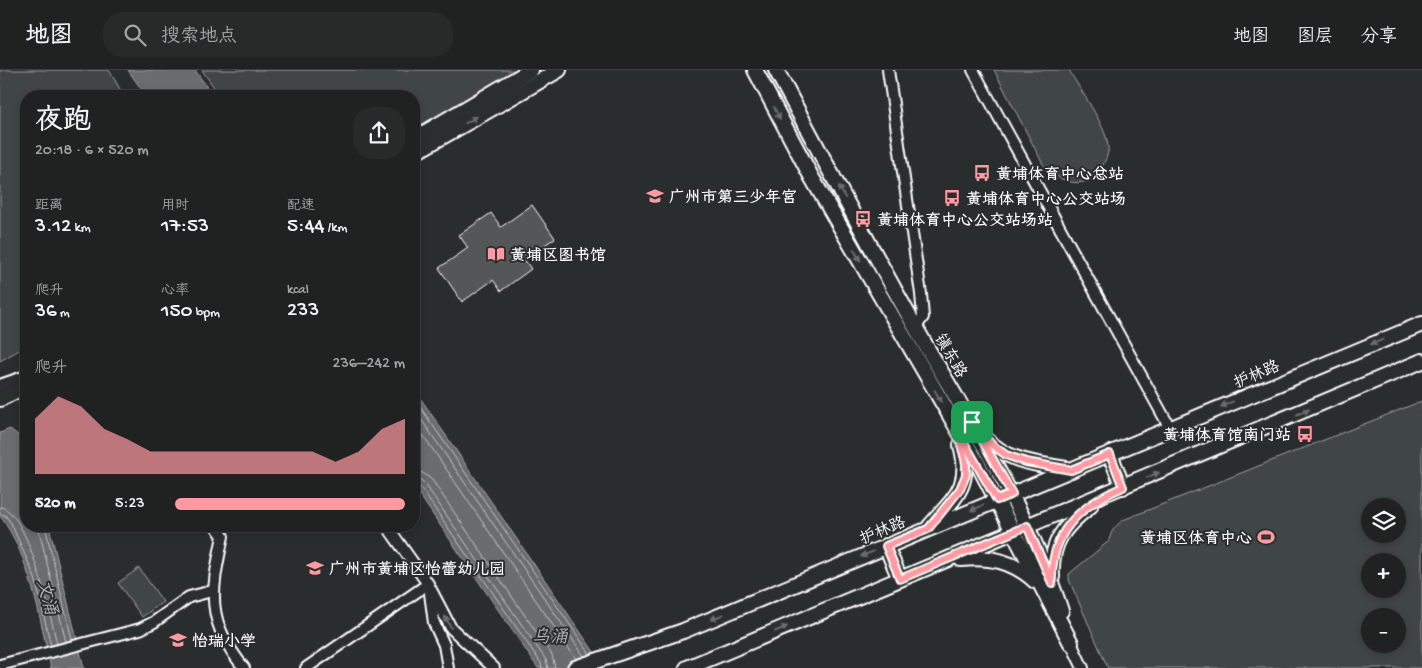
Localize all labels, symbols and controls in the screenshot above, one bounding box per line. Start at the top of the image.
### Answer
search box [103,12,453,57]
icon: search [121,21,149,49]
text: 地图 [25,23,73,52]
text: 搜索地点 [161,26,237,49]
text: 地图 [1233,27,1269,48]
text: 图层 [1297,27,1333,48]
text: 分享 [1361,27,1397,48]
text: 夜跑 [35,106,91,139]
one-way arrow [773,106,782,120]
button: share [353,107,405,159]
one-way arrow [465,116,478,125]
text: 20:18 · 6 × 520 m [35,142,149,161]
bus stop icon: 黄埔体育中心总站 [972,163,992,183]
place label: 黄埔体育中心总站 [996,165,1124,186]
one-way arrow [838,185,846,200]
school or university icon: 广州市第三少年宫 [645,186,665,206]
place label: 广州市第三少年宫 [669,188,797,209]
bus stop icon: 黄埔体育中心公交站场 [942,188,962,208]
place label: 黄埔体育中心公交站场 [966,190,1126,211]
text: 距离 [35,198,63,215]
text: 用时 [161,198,189,215]
text: 配速 [287,198,315,215]
bus stop icon: 黄埔体育中心公交站场站 [853,209,873,229]
place label: 黄埔体育中心公交站场站 [877,211,1053,232]
text: 3.12 [35,215,71,240]
text: 17:53 [161,215,209,240]
text: 5:44 [287,215,325,240]
text: km [71,220,91,237]
text: /km [325,220,347,237]
library icon: 黄埔区图书馆 [486,244,506,264]
place label: 黄埔区图书馆 [510,246,606,267]
one-way arrow [852,248,861,262]
text: kcal [287,282,309,299]
text: 爬升 [35,283,63,300]
text: 心率 [161,283,189,300]
text: 233 [287,299,319,324]
text: 36 [35,300,57,325]
text: 150 [161,300,192,325]
text: m [57,305,70,322]
text: bpm [192,305,220,322]
street label: 镇东路 [929,330,971,382]
one-way arrow [1369,338,1384,346]
text: 236–242 m [333,355,405,374]
street label: 护林路 [1231,356,1283,394]
text: 爬升 [35,360,67,379]
one-way arrow [933,389,942,402]
pin [951,401,993,443]
one-way arrow [1220,401,1234,409]
one-way arrow [1296,407,1310,415]
icon: arrive [958,408,986,436]
bus stop icon: 黄埔体育馆南门站 [1295,424,1315,444]
place label: 黄埔体育馆南门站 [1163,426,1291,447]
one-way arrow [1146,470,1160,478]
text: 520 m [35,495,76,514]
text: 5:23 [115,495,145,514]
map controls [1361,498,1406,653]
button: layers [1361,498,1406,543]
one-way arrow [970,505,985,513]
street label: 护林路 [857,512,909,550]
sports icon: 黄埔区体育中心 [1256,527,1276,547]
place label: 黄埔区体育中心 [1140,529,1252,550]
one-way arrow [859,550,874,558]
button: + [1361,553,1406,598]
school or university icon: 广州市黄埔区怡蕾幼儿园 [305,558,325,578]
place label: 广州市黄埔区怡蕾幼儿园 [329,560,505,581]
water label: 文涌 [31,577,62,619]
button: − [1361,608,1406,653]
one-way arrow [710,613,724,621]
one-way arrow [444,614,452,629]
one-way arrow [774,625,789,633]
water label: 乌涌 [532,627,569,649]
school or university icon: 怡瑞小学 [168,630,188,650]
place label: 怡瑞小学 [192,632,256,653]

